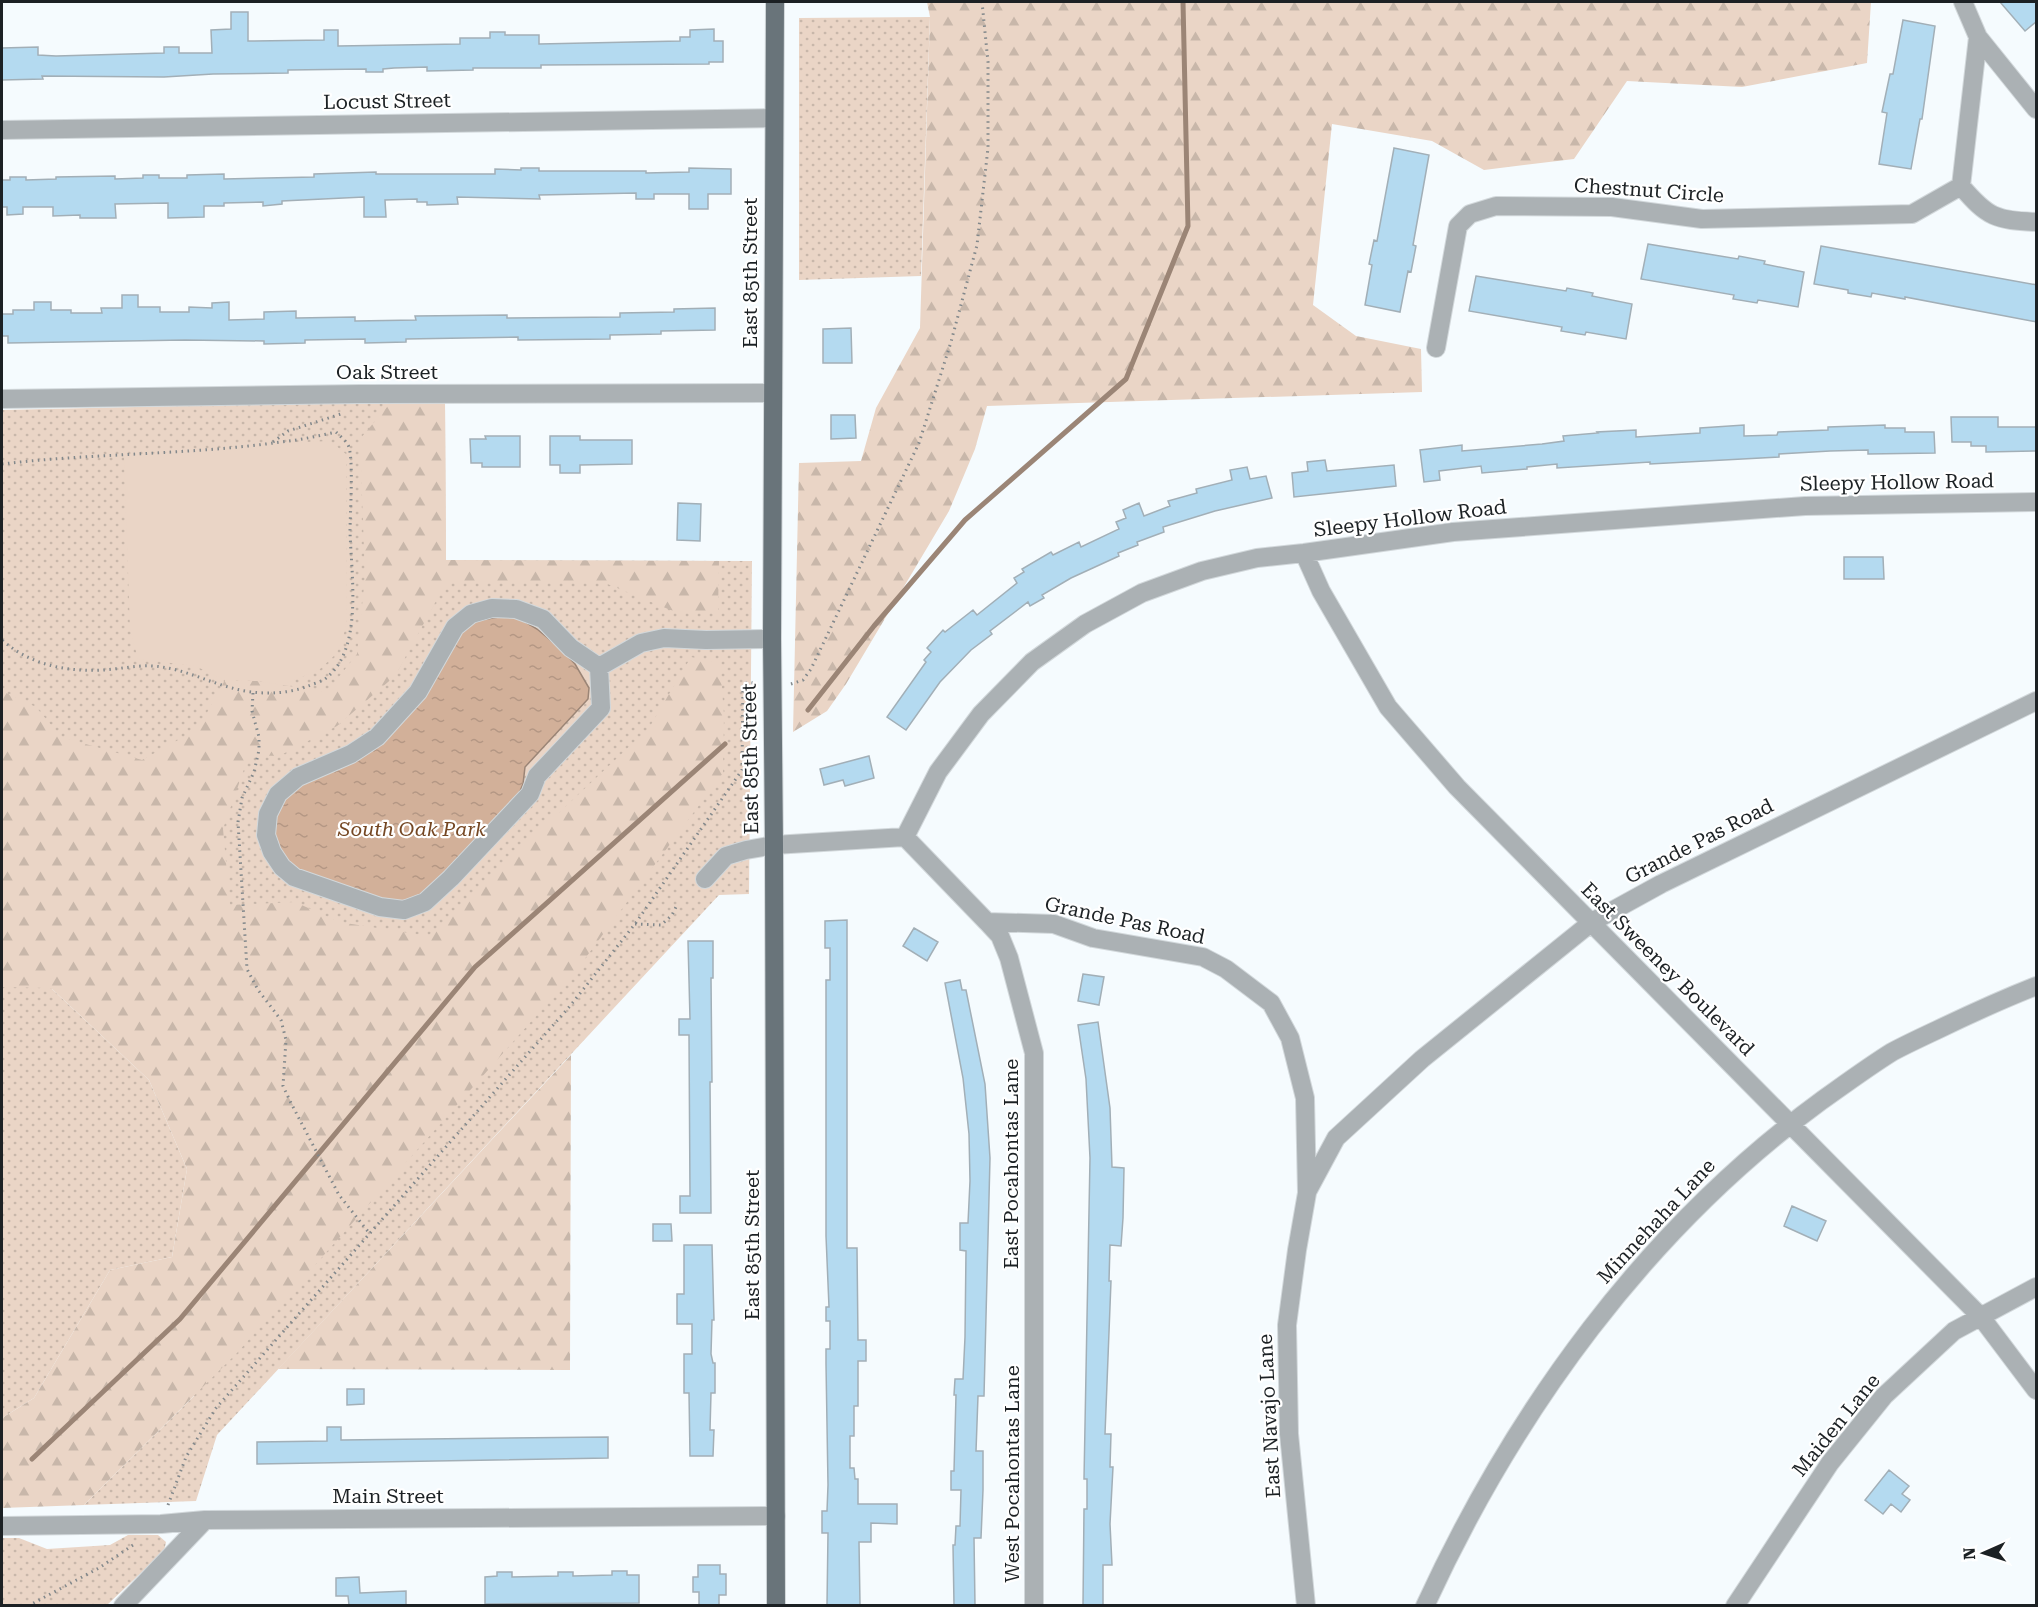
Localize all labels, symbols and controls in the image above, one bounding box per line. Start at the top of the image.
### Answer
street label: Locust Street [323,88,452,114]
street label: Chestnut Circle [1573,173,1725,207]
street label: East 85th Street [738,197,762,348]
street label: Oak Street [336,360,438,384]
street label: Sleepy Hollow Road [1800,468,1994,496]
street label: Sleepy Hollow Road [1312,494,1508,542]
street label: East 85th Street [737,683,763,835]
street label: Grande Pas Road [1621,793,1777,889]
park label: South Oak Park [337,817,486,841]
street label: East Sweeney Boulevard [1576,877,1760,1061]
street label: Grande Pas Road [1043,891,1207,949]
street label: East Pocahontas Lane [999,1059,1023,1269]
street label: Minnehaha Lane [1592,1154,1720,1288]
street label: East 85th Street [740,1169,764,1320]
street label: East Navajo Lane [1253,1333,1285,1499]
street label: West Pocahontas Lane [1000,1365,1024,1583]
street label: Maiden Lane [1787,1369,1885,1481]
street label: Main Street [332,1484,444,1508]
north arrow [1954,1523,2014,1583]
text: N [1960,1547,1979,1560]

